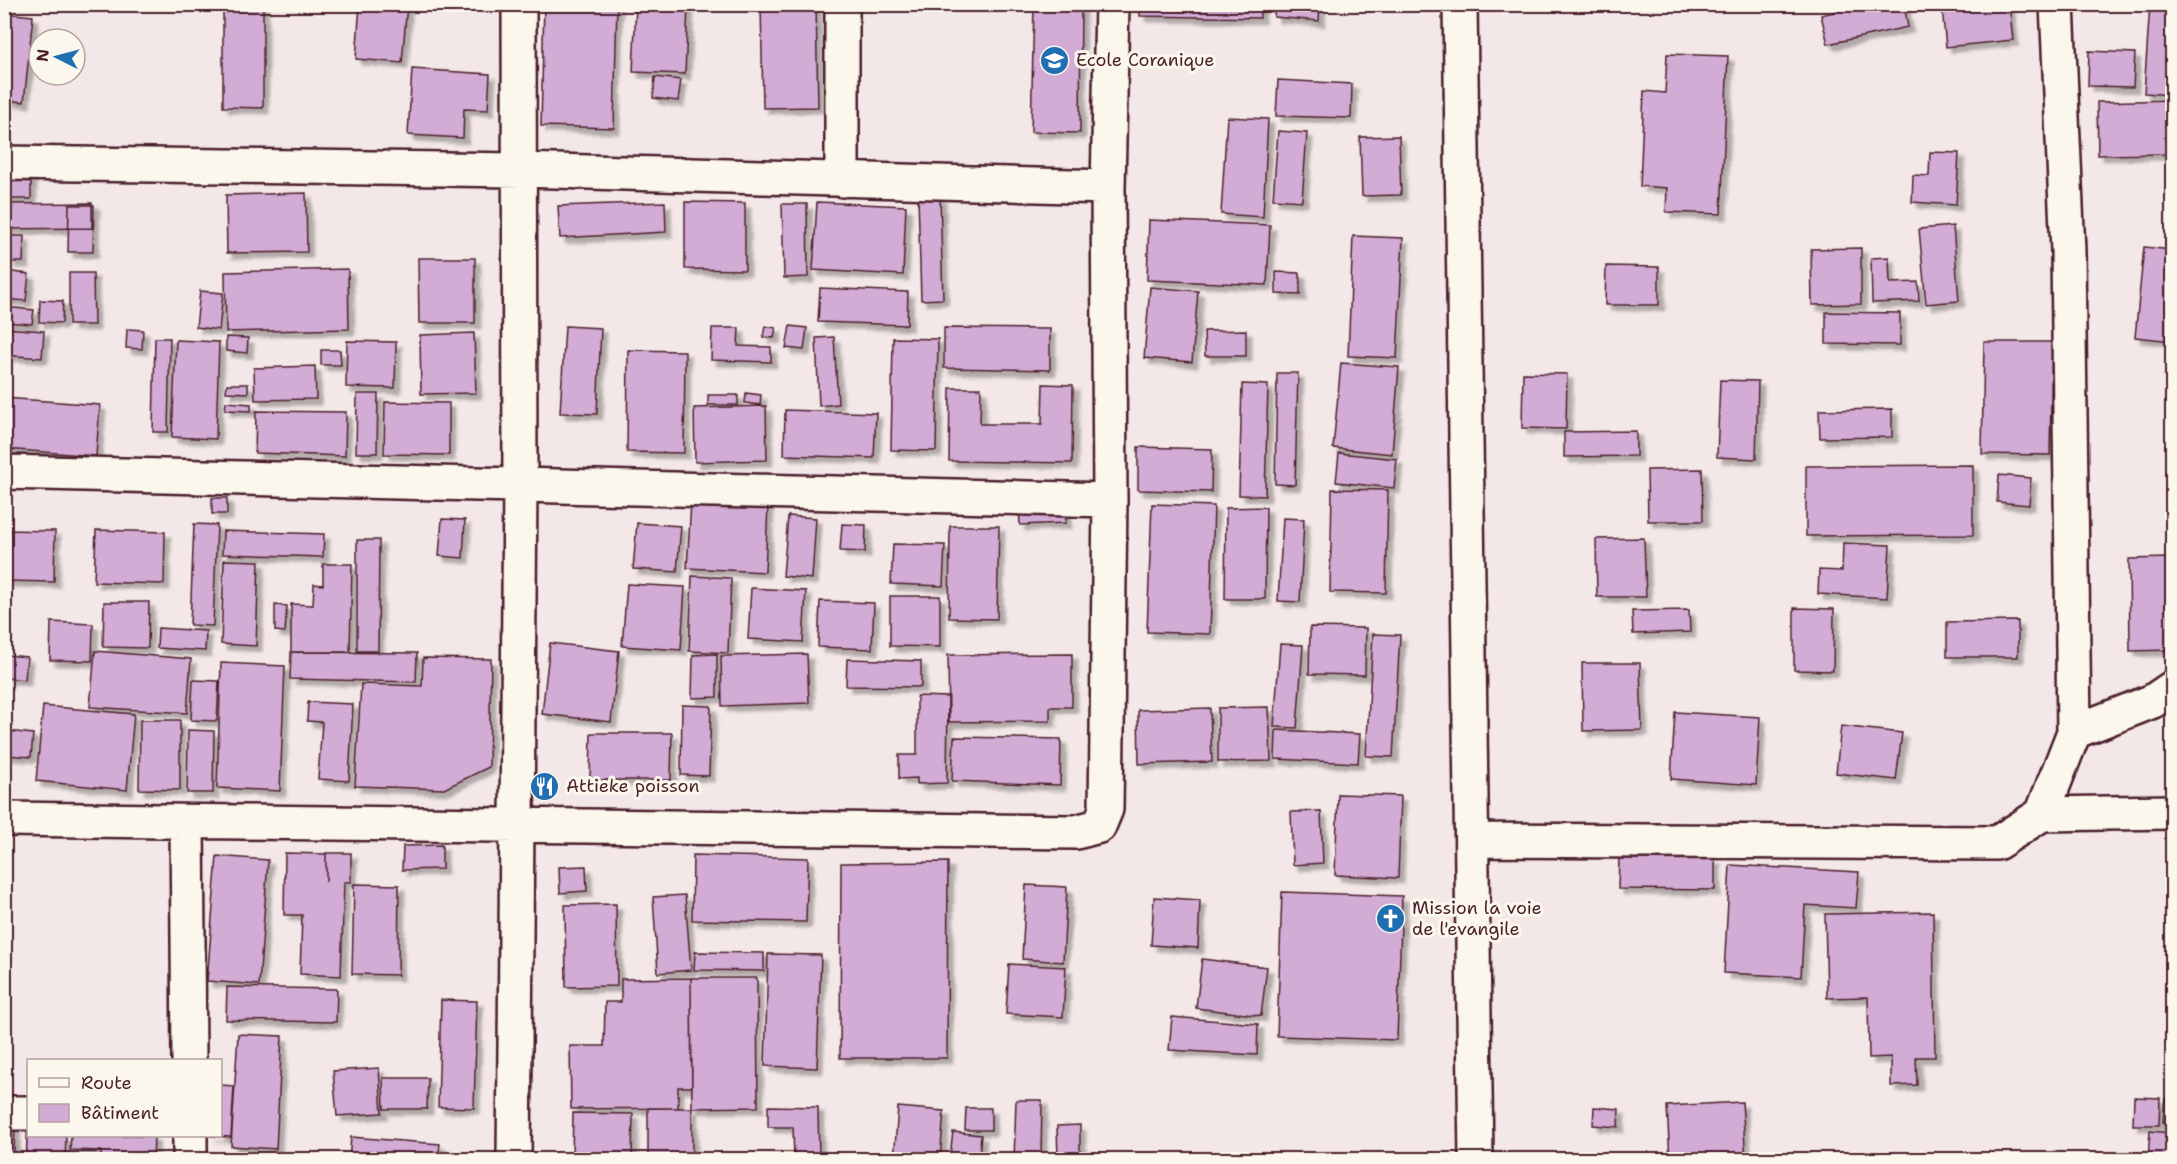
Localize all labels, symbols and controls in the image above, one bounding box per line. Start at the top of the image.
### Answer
north arrow [27,27,87,87]
school or university icon: Ecole Coranique [1039,44,1071,76]
text: N [31,48,54,63]
place label: Ecole Coranique [1076,48,1214,72]
restaurant icon: Attieke poisson [529,770,561,802]
place label: Attieke poisson [566,774,700,798]
place label: Mission la voie de l'evangile [1412,896,1542,941]
church icon: Mission la voie de l'evangile [1375,902,1407,934]
legend [27,1059,222,1137]
text: Route [81,1071,132,1095]
text: Bâtiment [81,1101,159,1125]

